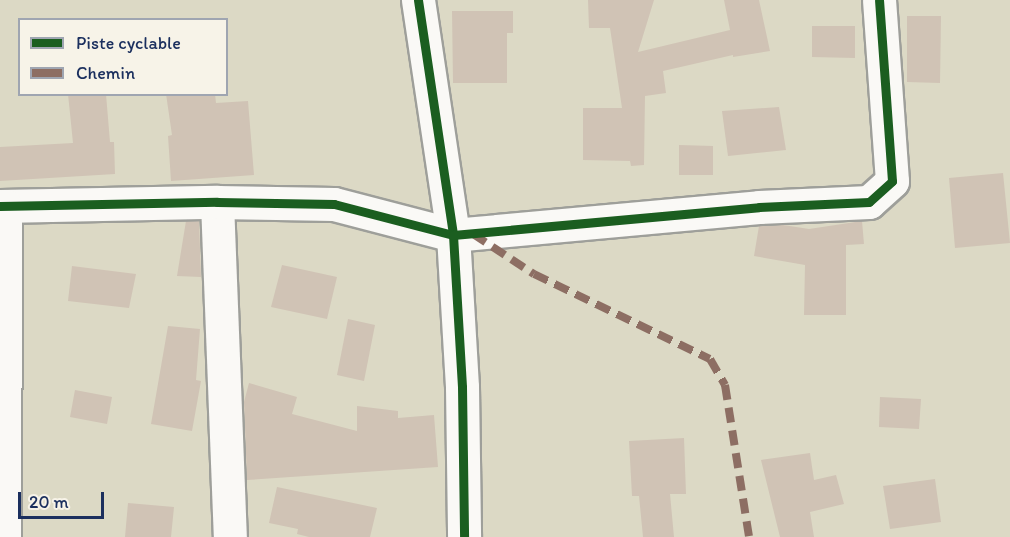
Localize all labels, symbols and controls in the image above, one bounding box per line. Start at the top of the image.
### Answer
legend [18,18,228,96]
text: Piste cyclable [76,32,181,54]
text: Chemin [76,62,135,84]
scale bar [21,480,106,518]
text: 20 m [29,491,69,513]

